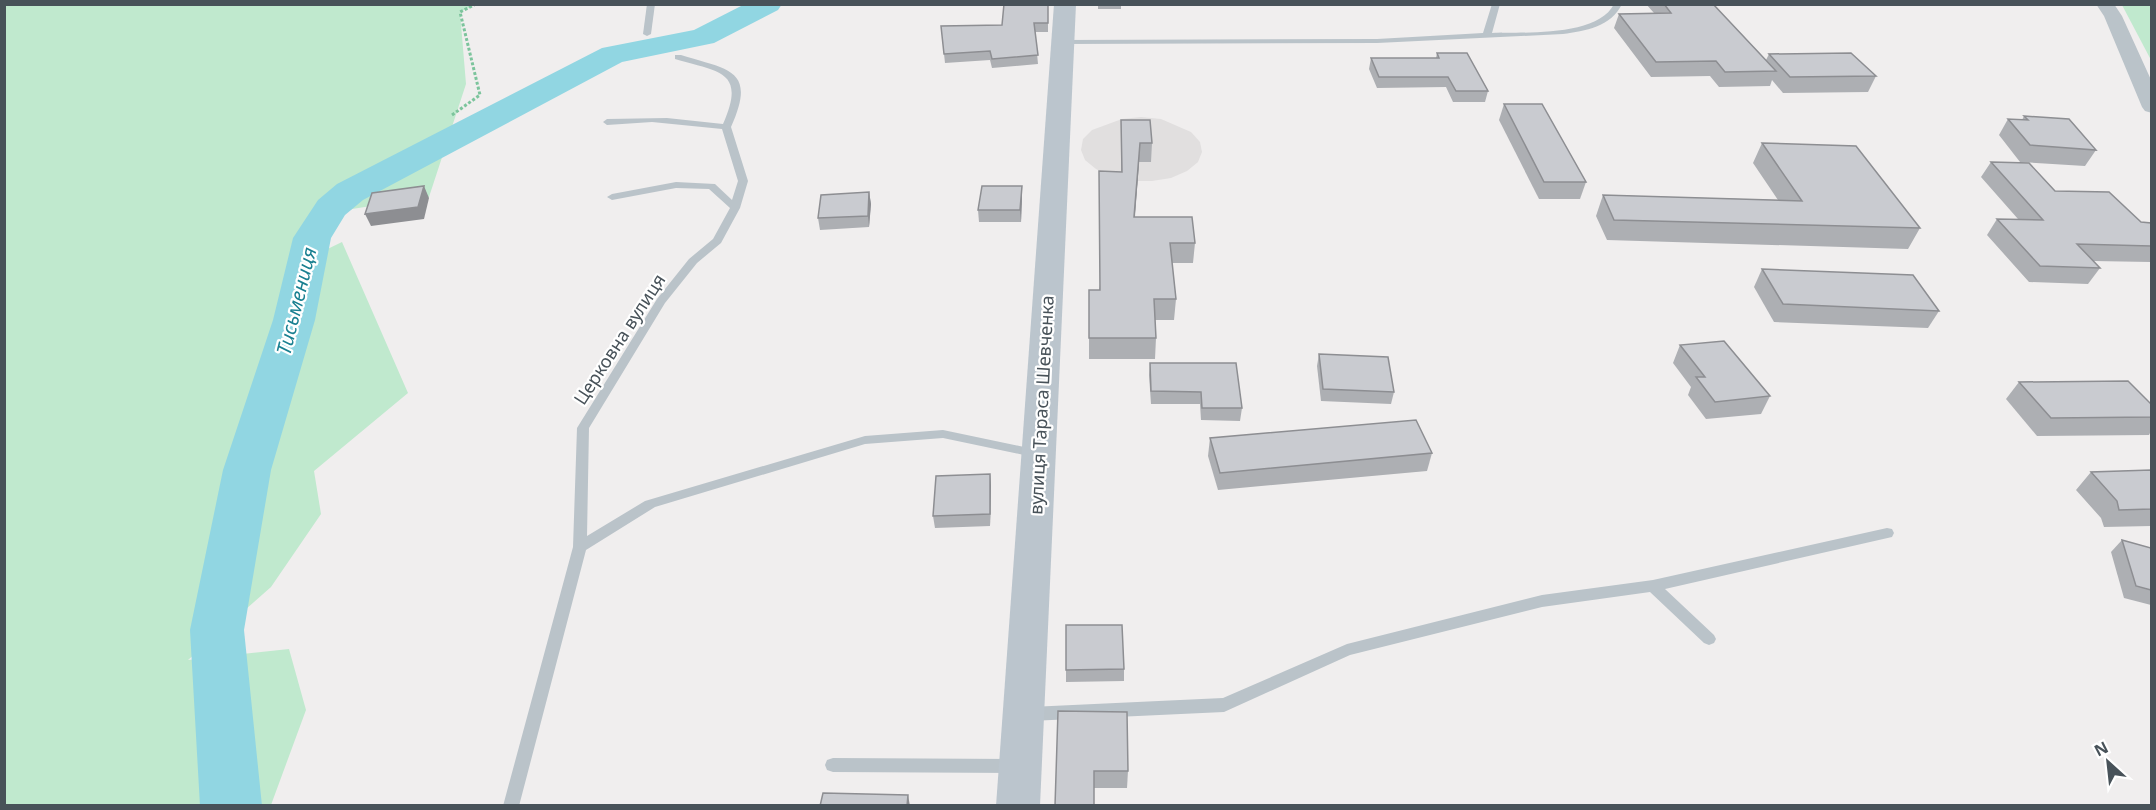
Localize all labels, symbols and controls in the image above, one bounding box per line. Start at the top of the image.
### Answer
water label: Тисьмениця [270,244,322,358]
street label: Церковна вулиця [568,269,670,409]
street label: вулиця Тараса Шевченка [1023,295,1059,515]
north arrow [2078,732,2138,792]
text: N [2090,736,2112,761]

